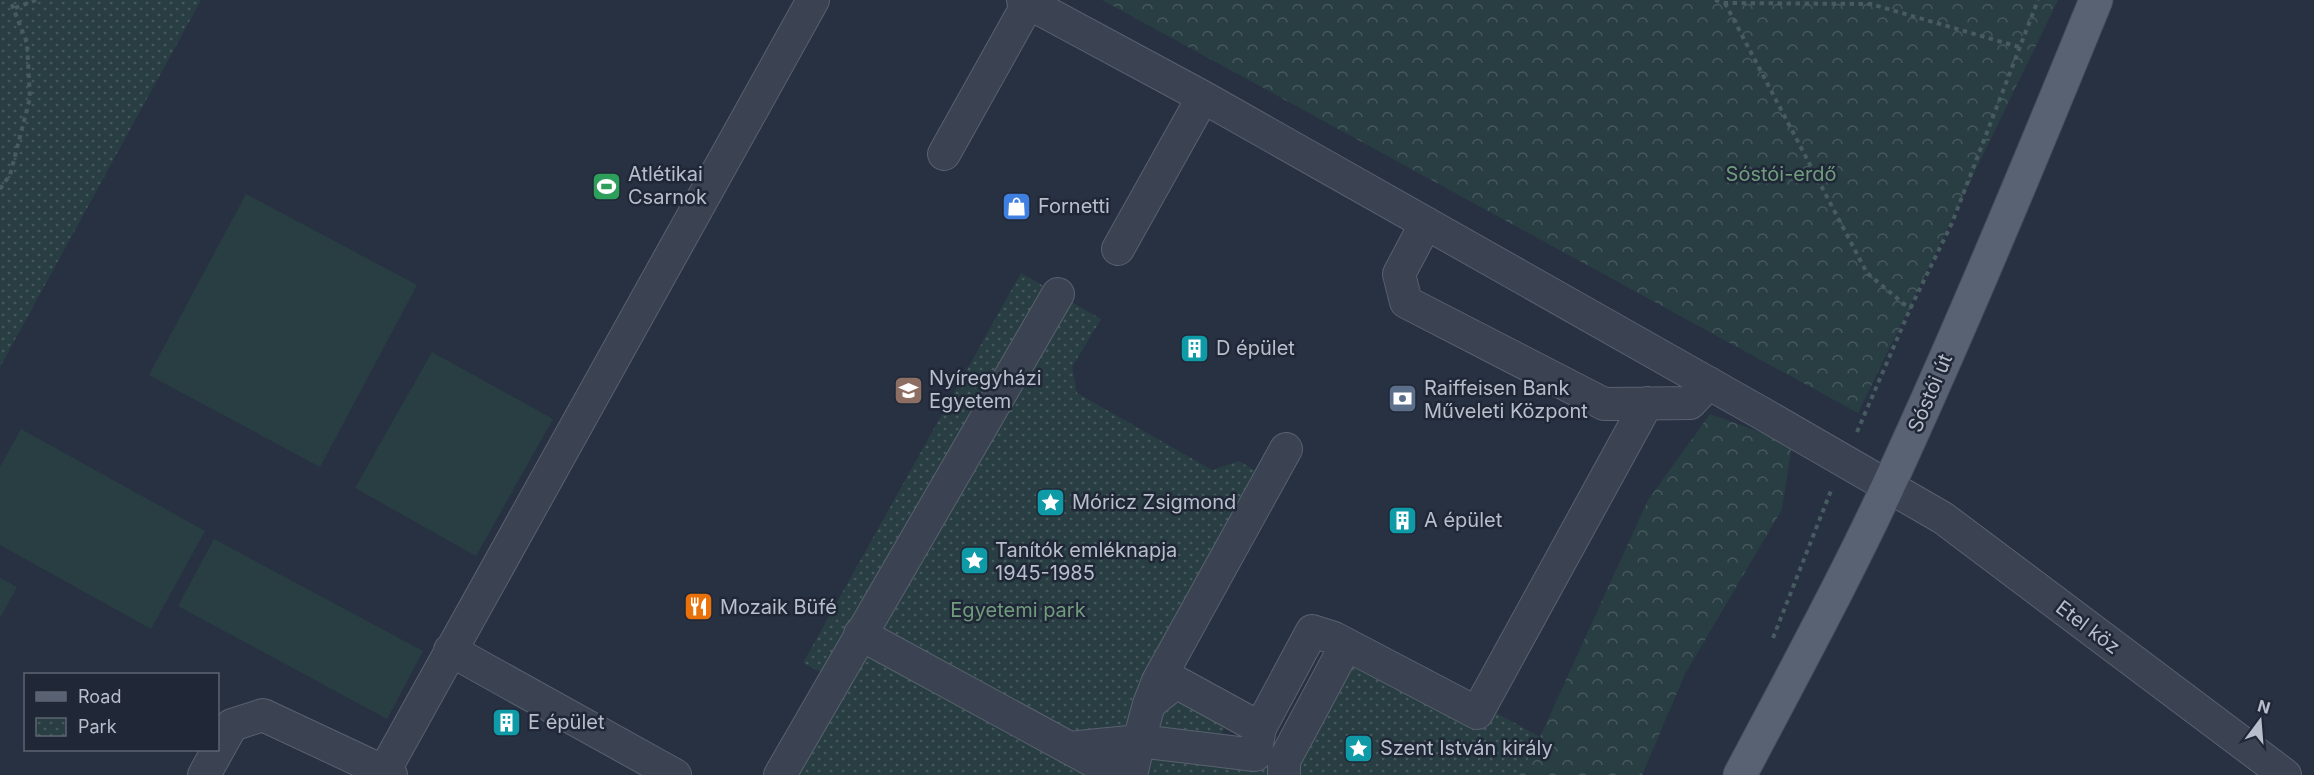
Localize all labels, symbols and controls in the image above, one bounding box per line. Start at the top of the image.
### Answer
place label: Atlétikai Csarnok [628,162,707,209]
park label: Sóstói-erdő [1726,162,1836,186]
sports icon: Atlétikai Csarnok [591,170,623,202]
shop icon: Fornetti [1001,190,1033,222]
place label: Fornetti [1038,194,1110,218]
building icon: D épület [1179,332,1211,364]
place label: D épület [1216,336,1295,360]
street label: Sóstói út [1903,350,1957,436]
place label: Nyíregyházi Egyetem [929,366,1042,413]
school or university icon: Nyíregyházi Egyetem [892,374,924,406]
place label: Raiffeisen Bank Műveleti Központ [1424,376,1588,423]
bank icon: Raiffeisen Bank Műveleti Központ [1387,383,1419,415]
place icon: Móricz Zsigmond [1035,486,1067,518]
place label: Móricz Zsigmond [1072,490,1236,514]
building icon: A épület [1387,504,1419,536]
place label: A épület [1424,508,1503,532]
place label: Tanítók emléknapja 1945-1985 [995,538,1177,585]
place icon: Tanítók emléknapja 1945-1985 [958,545,990,577]
restaurant icon: Mozaik Büfé [683,591,715,623]
place label: Mozaik Büfé [720,595,837,619]
street label: Etel köz [2051,595,2125,659]
park label: Egyetemi park [950,598,1086,622]
legend [24,673,219,751]
text: Road [78,686,121,707]
north arrow [2230,691,2290,751]
text: N [2256,695,2273,718]
building icon: E épület [491,706,523,738]
place label: E épület [528,710,605,734]
text: Park [78,716,117,737]
place icon: Szent István király [1343,732,1375,764]
place label: Szent István király [1380,736,1553,760]

